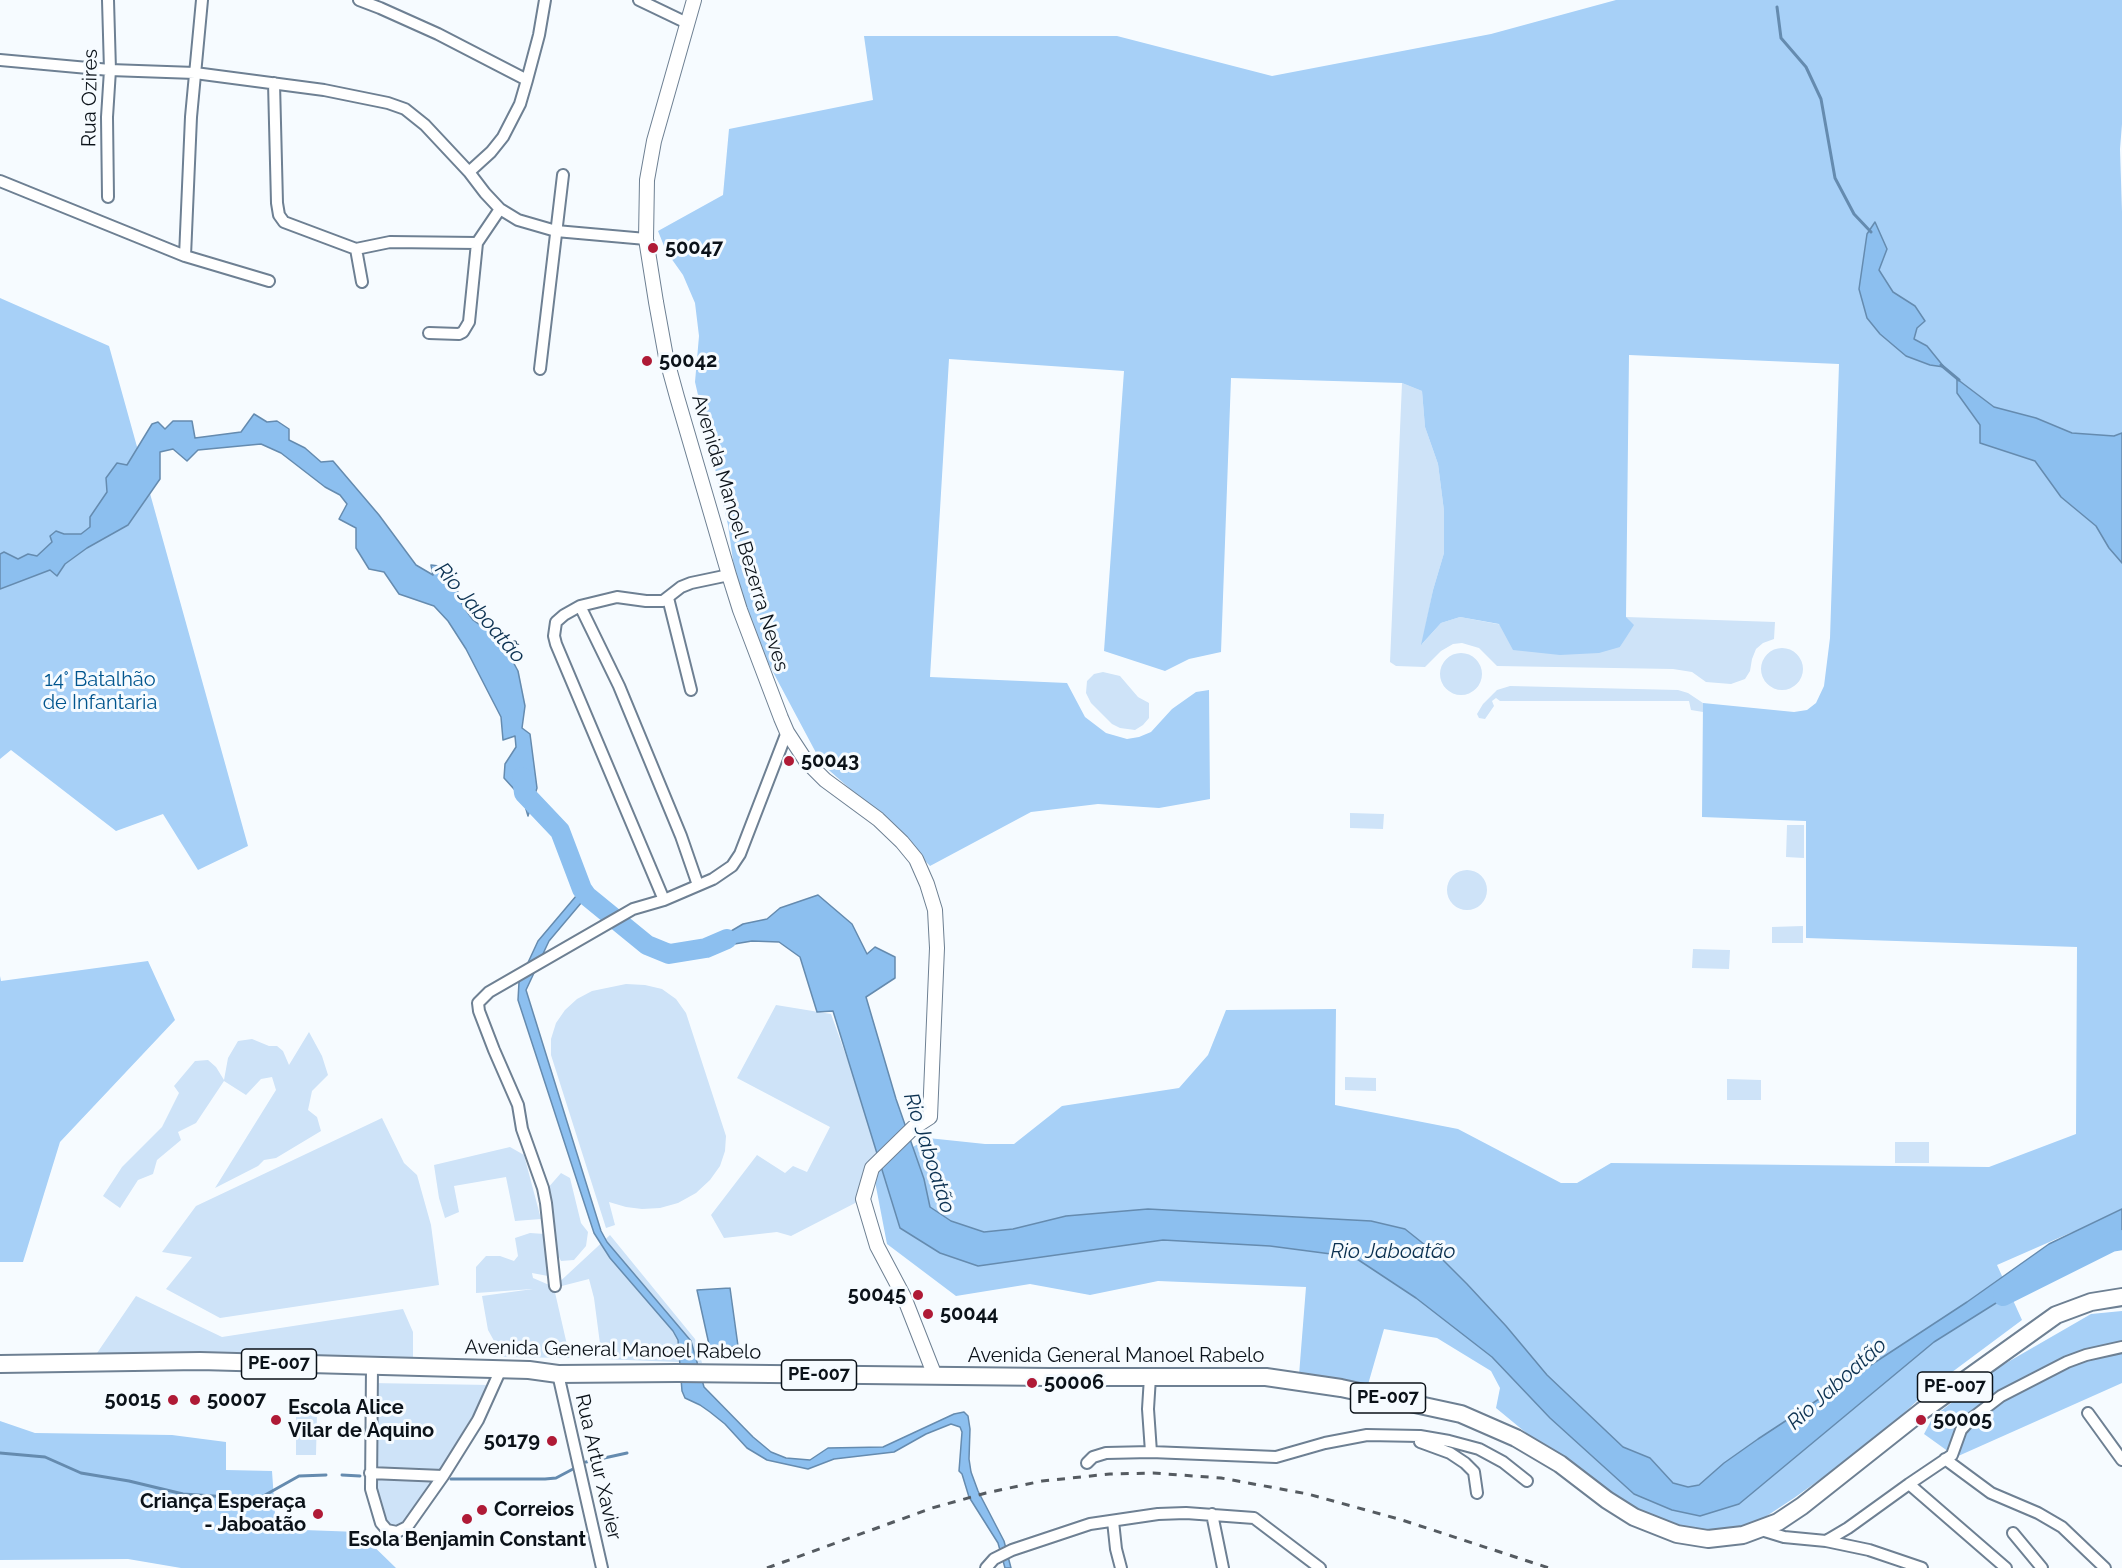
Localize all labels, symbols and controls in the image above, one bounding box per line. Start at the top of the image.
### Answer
street label: Rua Ozires [77,49,103,147]
place label: 50047 [665,236,723,260]
marker: 50047 [646,241,660,255]
place label: 50042 [659,349,717,373]
marker: 50042 [640,354,654,368]
street label: Avenida Manoel Bezerra Neves [686,392,794,674]
water label: Rio Jaboatão [429,558,531,668]
park label: 14° Batalhão de Infantaria [43,668,157,715]
place label: 50043 [801,749,859,773]
marker: 50043 [782,754,796,768]
water label: Rio Jaboatão [898,1090,960,1216]
water label: Rio Jaboatão [1330,1239,1456,1265]
place label: 50045 [848,1283,906,1307]
marker: 50045 [911,1288,925,1302]
place label: 50044 [940,1302,998,1326]
marker: 50044 [921,1307,935,1321]
water label: Rio Jaboatão [1782,1333,1892,1435]
street label: Avenida General Manoel Rabelo [464,1335,762,1365]
street label: Avenida General Manoel Rabelo [968,1344,1264,1368]
road number: PE-007 [242,1349,316,1379]
road number: PE-007 [782,1360,856,1390]
place label: 50006 [1044,1371,1104,1395]
road number: PE-007 [1918,1372,1992,1402]
marker: 50006 [1025,1376,1039,1390]
road number: PE-007 [1350,1383,1426,1413]
place label: 50015 [104,1388,161,1412]
place label: 50007 [207,1388,266,1412]
street label: Rua Artur Xavier [570,1392,626,1542]
marker: 50015 [166,1393,180,1407]
marker: 50007 [188,1393,202,1407]
place label: Escola Alice Vilar de Aquino [288,1396,434,1443]
place label: 50005 [1933,1408,1992,1432]
marker: Escola Alice Vilar de Aquino [269,1413,283,1427]
marker: 50005 [1914,1413,1928,1427]
place label: 50179 [484,1429,540,1453]
marker: 50179 [545,1434,559,1448]
place label: Criança Esperaça - Jaboatão [140,1490,306,1537]
place label: Correios [494,1498,574,1522]
marker: Correios [475,1503,489,1517]
marker: Criança Esperaça - Jaboatão [311,1507,325,1521]
marker: Esola Benjamin Constant [460,1512,474,1526]
place label: Esola Benjamin Constant [348,1528,586,1552]

